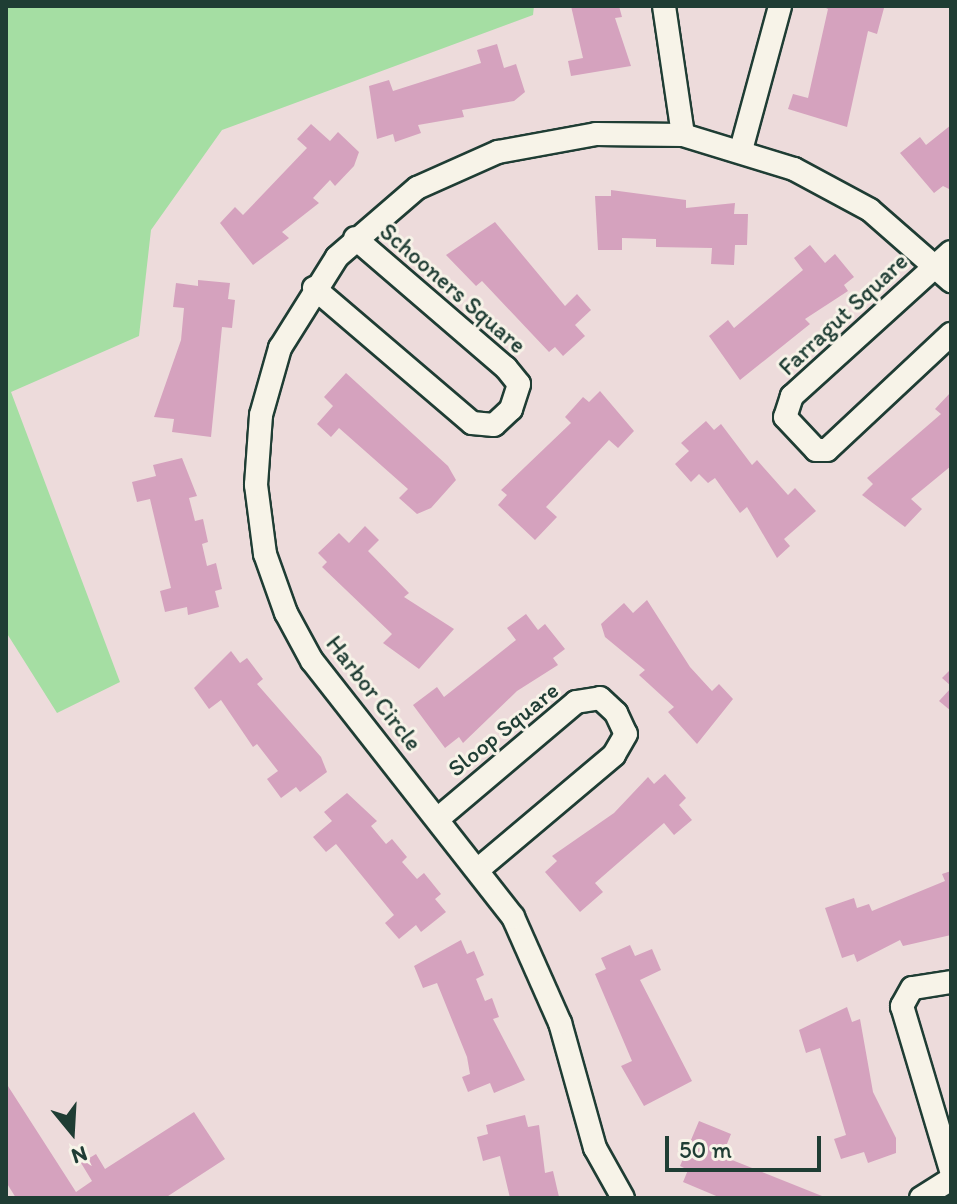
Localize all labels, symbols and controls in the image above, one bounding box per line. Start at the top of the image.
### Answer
street label: Schooners Square [374,217,532,359]
street label: Farragut Square [773,247,913,381]
street label: Harbor Circle [320,630,428,756]
street label: Sloop Square [442,676,564,782]
north arrow [32,1092,112,1172]
scale bar [669,1120,825,1170]
text: 50 m [679,1135,732,1164]
text: N [68,1140,91,1170]

